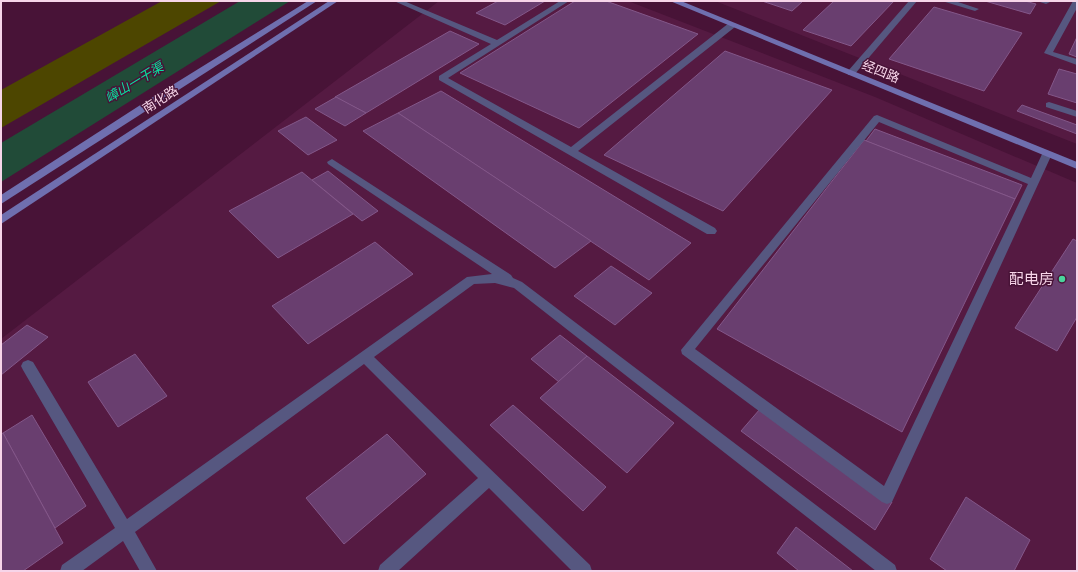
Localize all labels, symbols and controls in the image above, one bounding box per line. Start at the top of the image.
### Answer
street label: 经四路 [860,56,902,86]
water label: 嶂山一干渠 [102,57,168,106]
street label: 南化路 [139,82,181,116]
place label: 配电房 [1009,270,1054,288]
marker: 配电房 [1057,274,1067,284]

